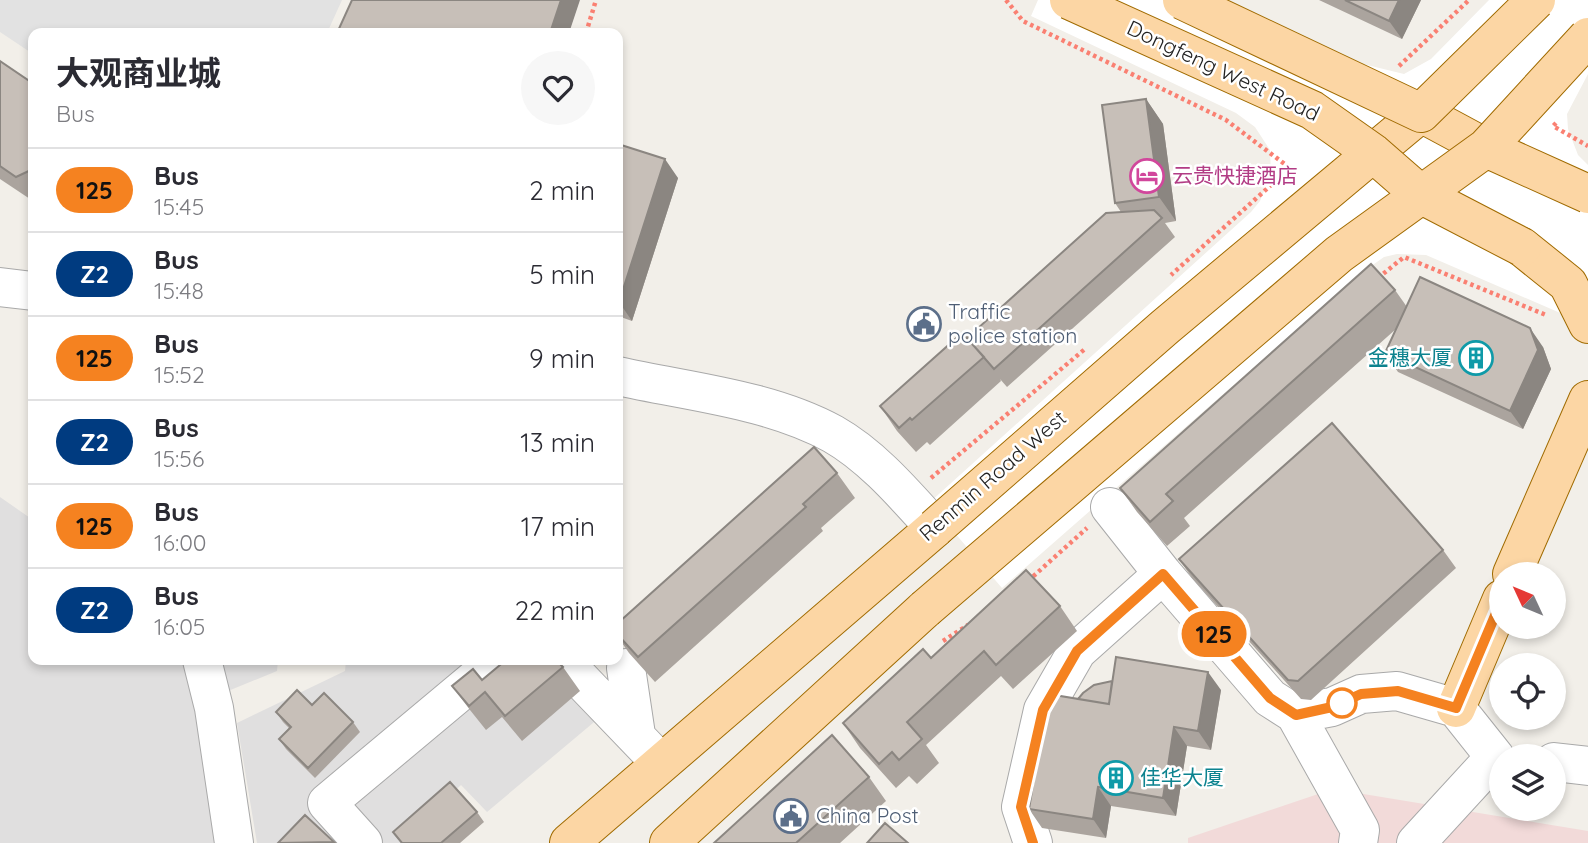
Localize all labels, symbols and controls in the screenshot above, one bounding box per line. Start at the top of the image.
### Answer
street label: Dongfeng West Road [1123,14,1324,126]
button: heart [521,51,595,125]
text: 大观商业城 [56,52,221,93]
text: Bus [56,99,95,128]
hotel icon: 云贵快捷酒店 [1128,157,1166,195]
text: Bus [154,159,199,192]
place label: 云贵快捷酒店 [1172,162,1298,188]
text: 2 min [529,174,595,207]
text: 125 [76,175,113,205]
text: 15:45 [154,192,204,221]
text: Bus [154,243,199,276]
text: 5 min [529,258,595,291]
text: Z2 [80,259,109,289]
text: 15:48 [154,276,204,305]
place label: Traffic police station [948,298,1077,348]
public building icon: Traffic police station [905,305,943,343]
text: Bus [154,327,199,360]
building icon: 金穗大厦 [1457,339,1495,377]
text: 9 min [529,342,595,375]
text: 125 [76,343,113,373]
place label: 金穗大厦 [1368,344,1452,370]
text: 15:52 [154,360,205,389]
street label: Renmin Road West [914,404,1071,546]
text: Bus [154,411,199,444]
text: 13 min [520,426,595,459]
text: Z2 [80,427,109,457]
text: 15:56 [154,444,204,473]
text: Bus [154,495,199,528]
text: 17 min [521,510,595,543]
text: 125 [76,511,113,541]
text: 16:00 [154,528,207,557]
north arrow [1489,562,1566,639]
map controls [1489,562,1566,821]
text: Bus [154,579,199,612]
text: 22 min [515,594,595,627]
text: Z2 [80,595,109,625]
line badge: 125 [1174,611,1254,657]
text: 16:05 [154,612,205,641]
text: 125 [1196,619,1232,649]
button: locate [1489,653,1566,730]
unlabelled marker [1327,688,1357,718]
button: layers [1489,744,1566,821]
building icon: 佳华大厦 [1097,759,1135,797]
place label: 佳华大厦 [1140,764,1224,790]
public building icon: China Post [772,797,810,835]
place label: China Post [816,802,919,828]

